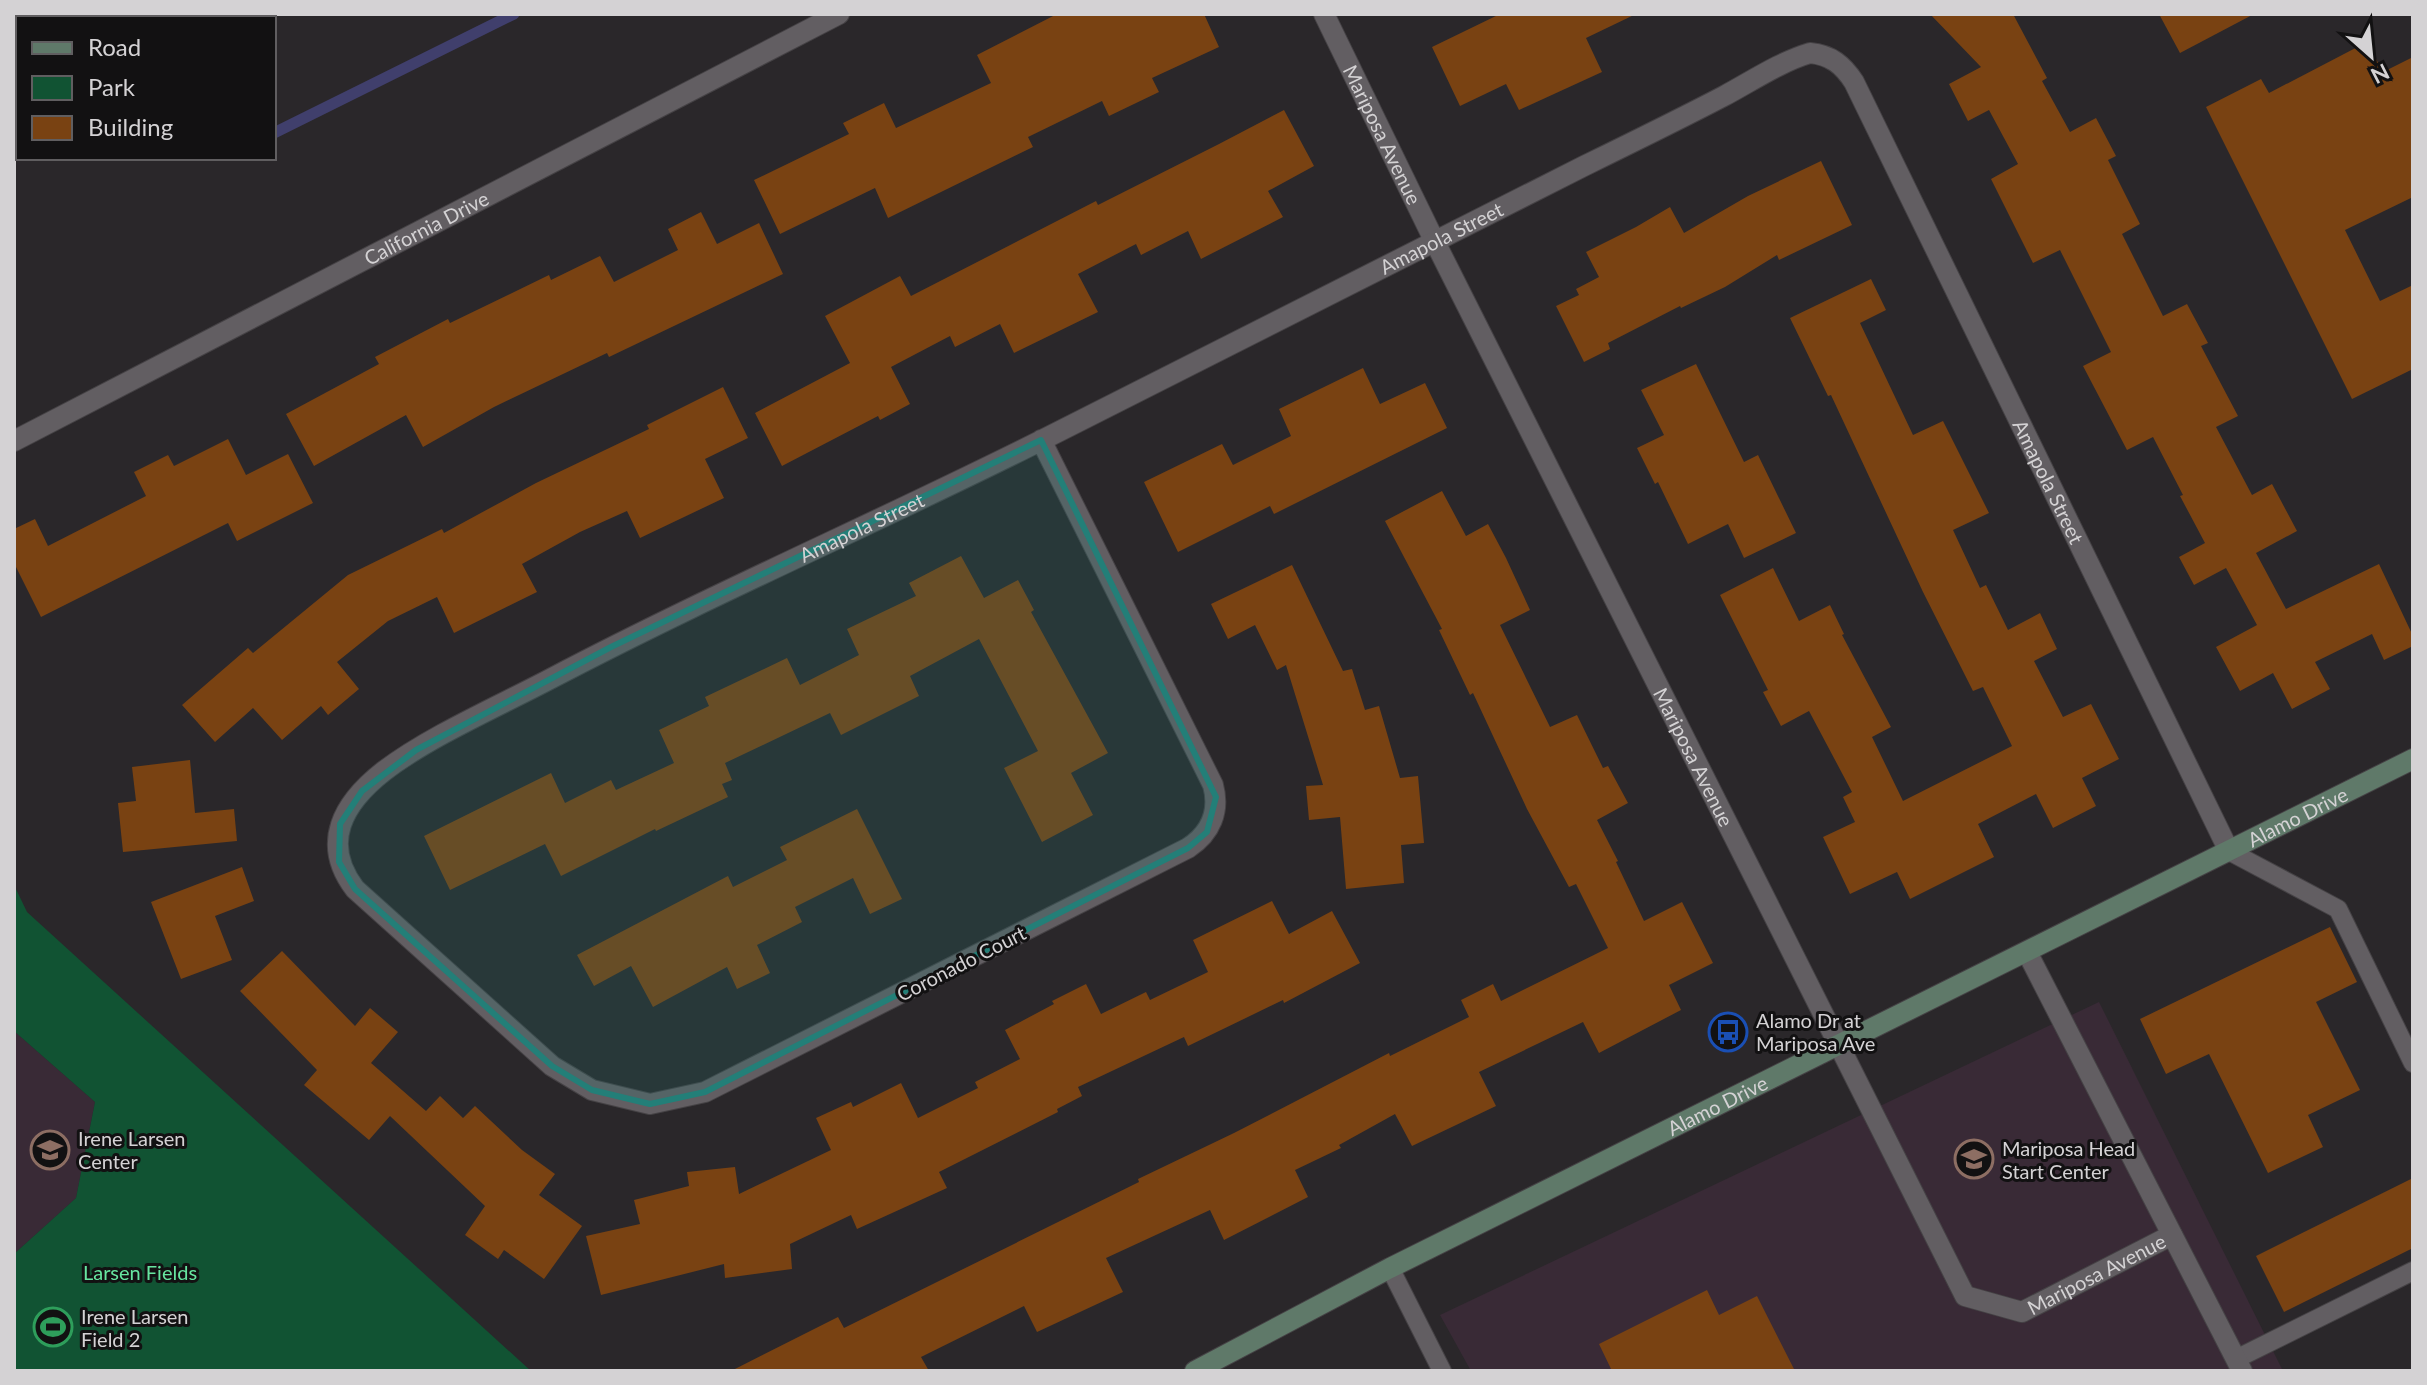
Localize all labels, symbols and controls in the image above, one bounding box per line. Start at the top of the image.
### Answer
legend [16,16,276,160]
north arrow [2331,16,2411,96]
text: Road [88,32,141,61]
text: N [2367,58,2394,90]
street label: Mariposa Avenue [1339,61,1427,208]
text: Park [88,72,136,101]
text: Building [88,112,173,141]
street label: California Drive [360,186,492,270]
street label: Amapola Street [1375,197,1507,279]
street label: Amapola Street [2008,416,2089,547]
street label: Amapola Street [795,487,928,567]
street label: Mariposa Avenue [1649,684,1739,830]
street label: Alamo Drive [2243,782,2351,852]
street label: Coronado Court [892,920,1030,1006]
place label: Alamo Dr at Mariposa Ave [1756,1008,1875,1055]
bus stop icon: Alamo Dr at Mariposa Ave [1707,1011,1749,1053]
street label: Alamo Drive [1663,1070,1771,1140]
place label: Irene Larsen Center [78,1126,186,1173]
school or university icon: Irene Larsen Center [29,1129,71,1171]
place label: Mariposa Head Start Center [2002,1136,2135,1183]
school or university icon: Mariposa Head Start Center [1953,1138,1995,1180]
street label: Mariposa Avenue [2023,1228,2169,1319]
park label: Larsen Fields [83,1260,197,1284]
place label: Irene Larsen Field 2 [81,1304,189,1351]
sports icon: Irene Larsen Field 2 [32,1306,74,1348]

